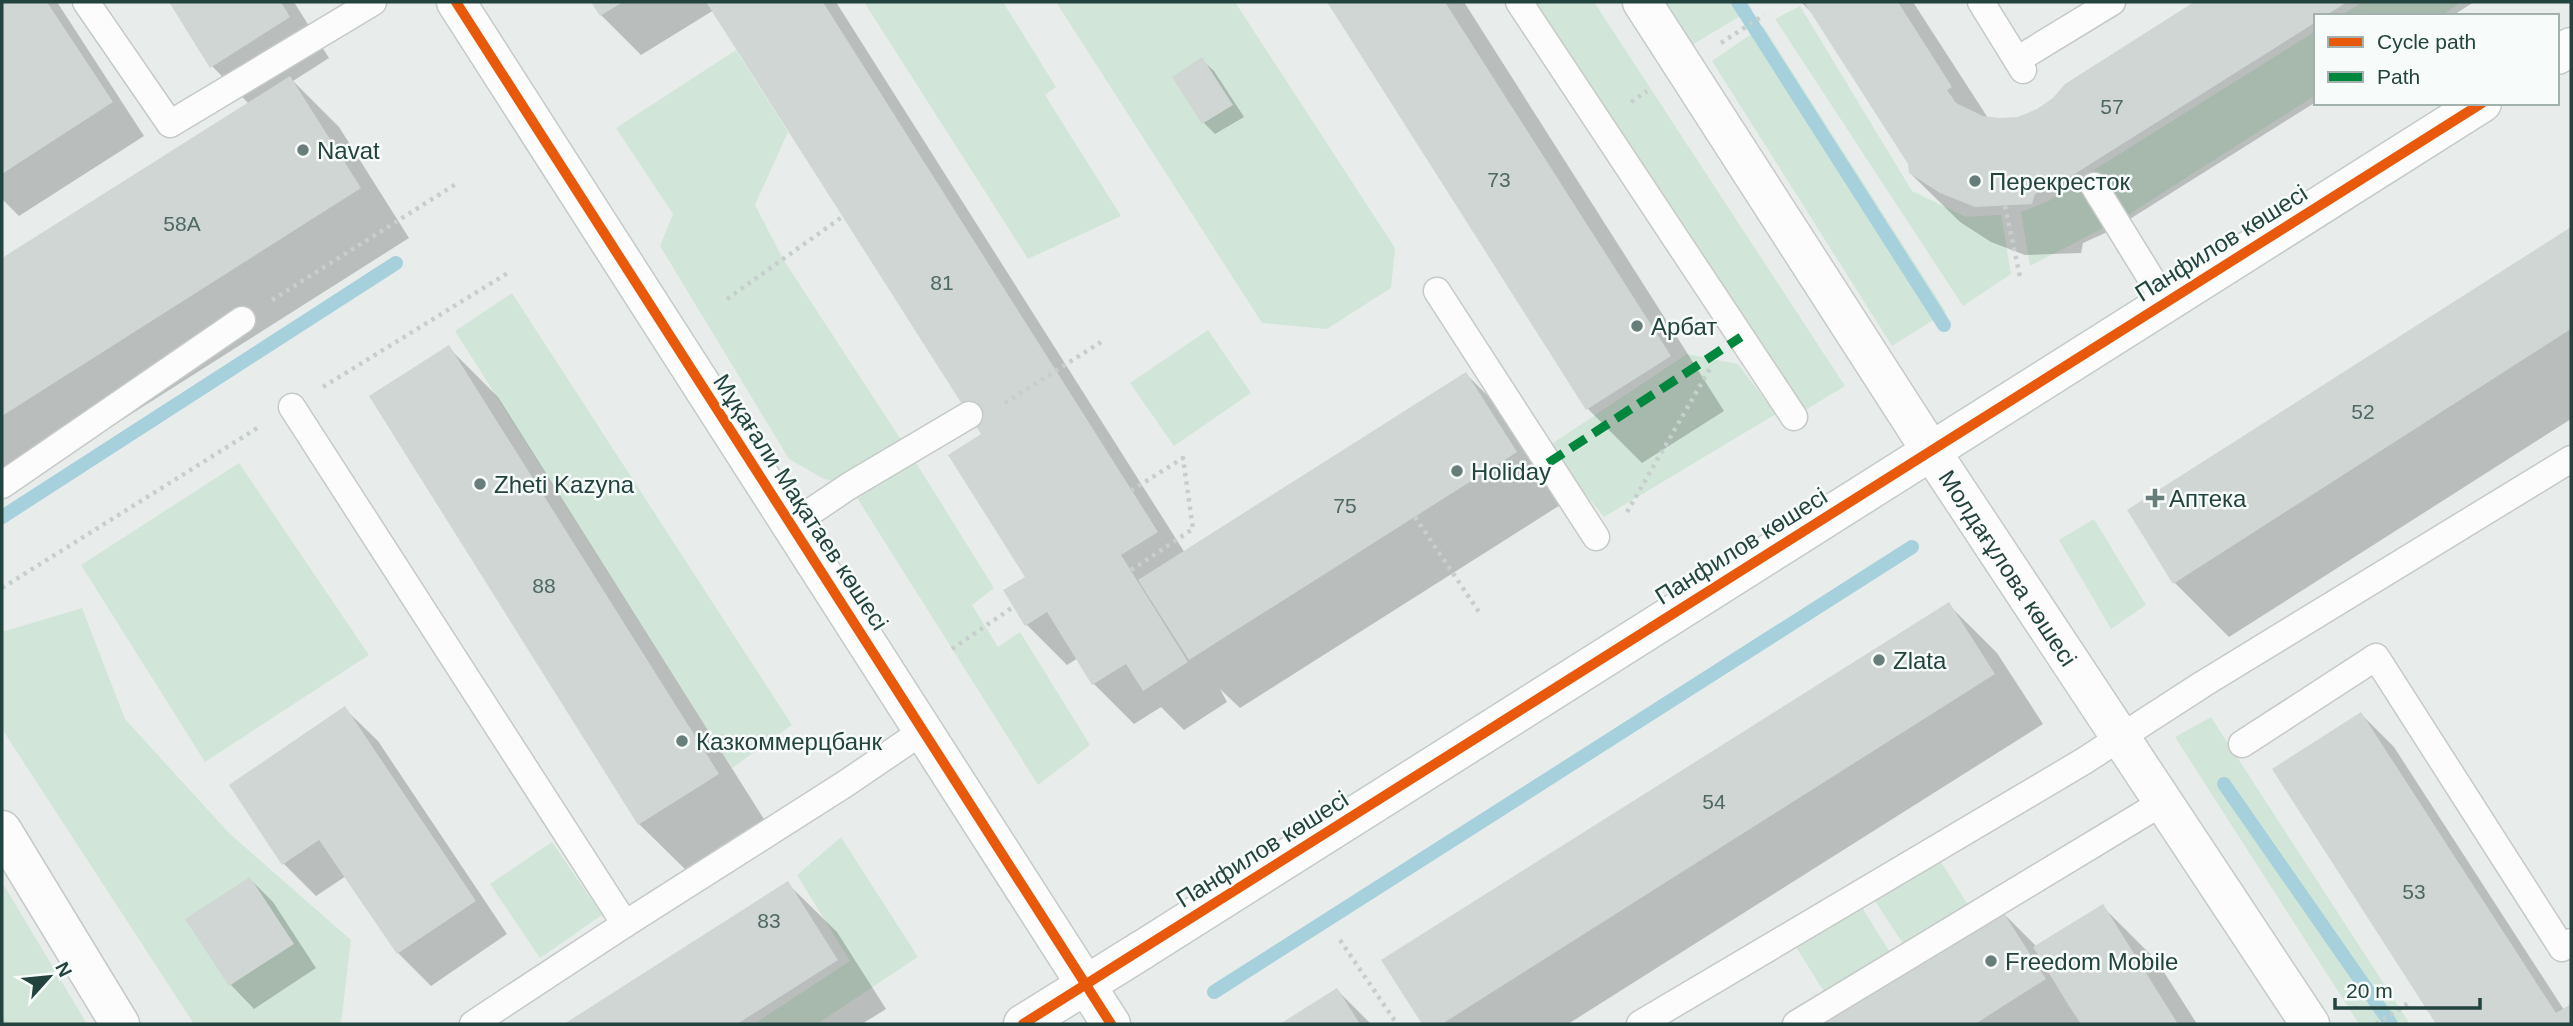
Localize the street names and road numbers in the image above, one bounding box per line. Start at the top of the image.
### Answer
street label: Панфилов көшесі [2130,179,2312,307]
street label: Мұқағали Мақатаев көшесі [708,369,894,635]
street label: Молдағұлова көшесі [1934,465,2083,671]
street label: Панфилов көшесі [1650,482,1832,610]
street label: Панфилов көшесі [1171,785,1353,913]

